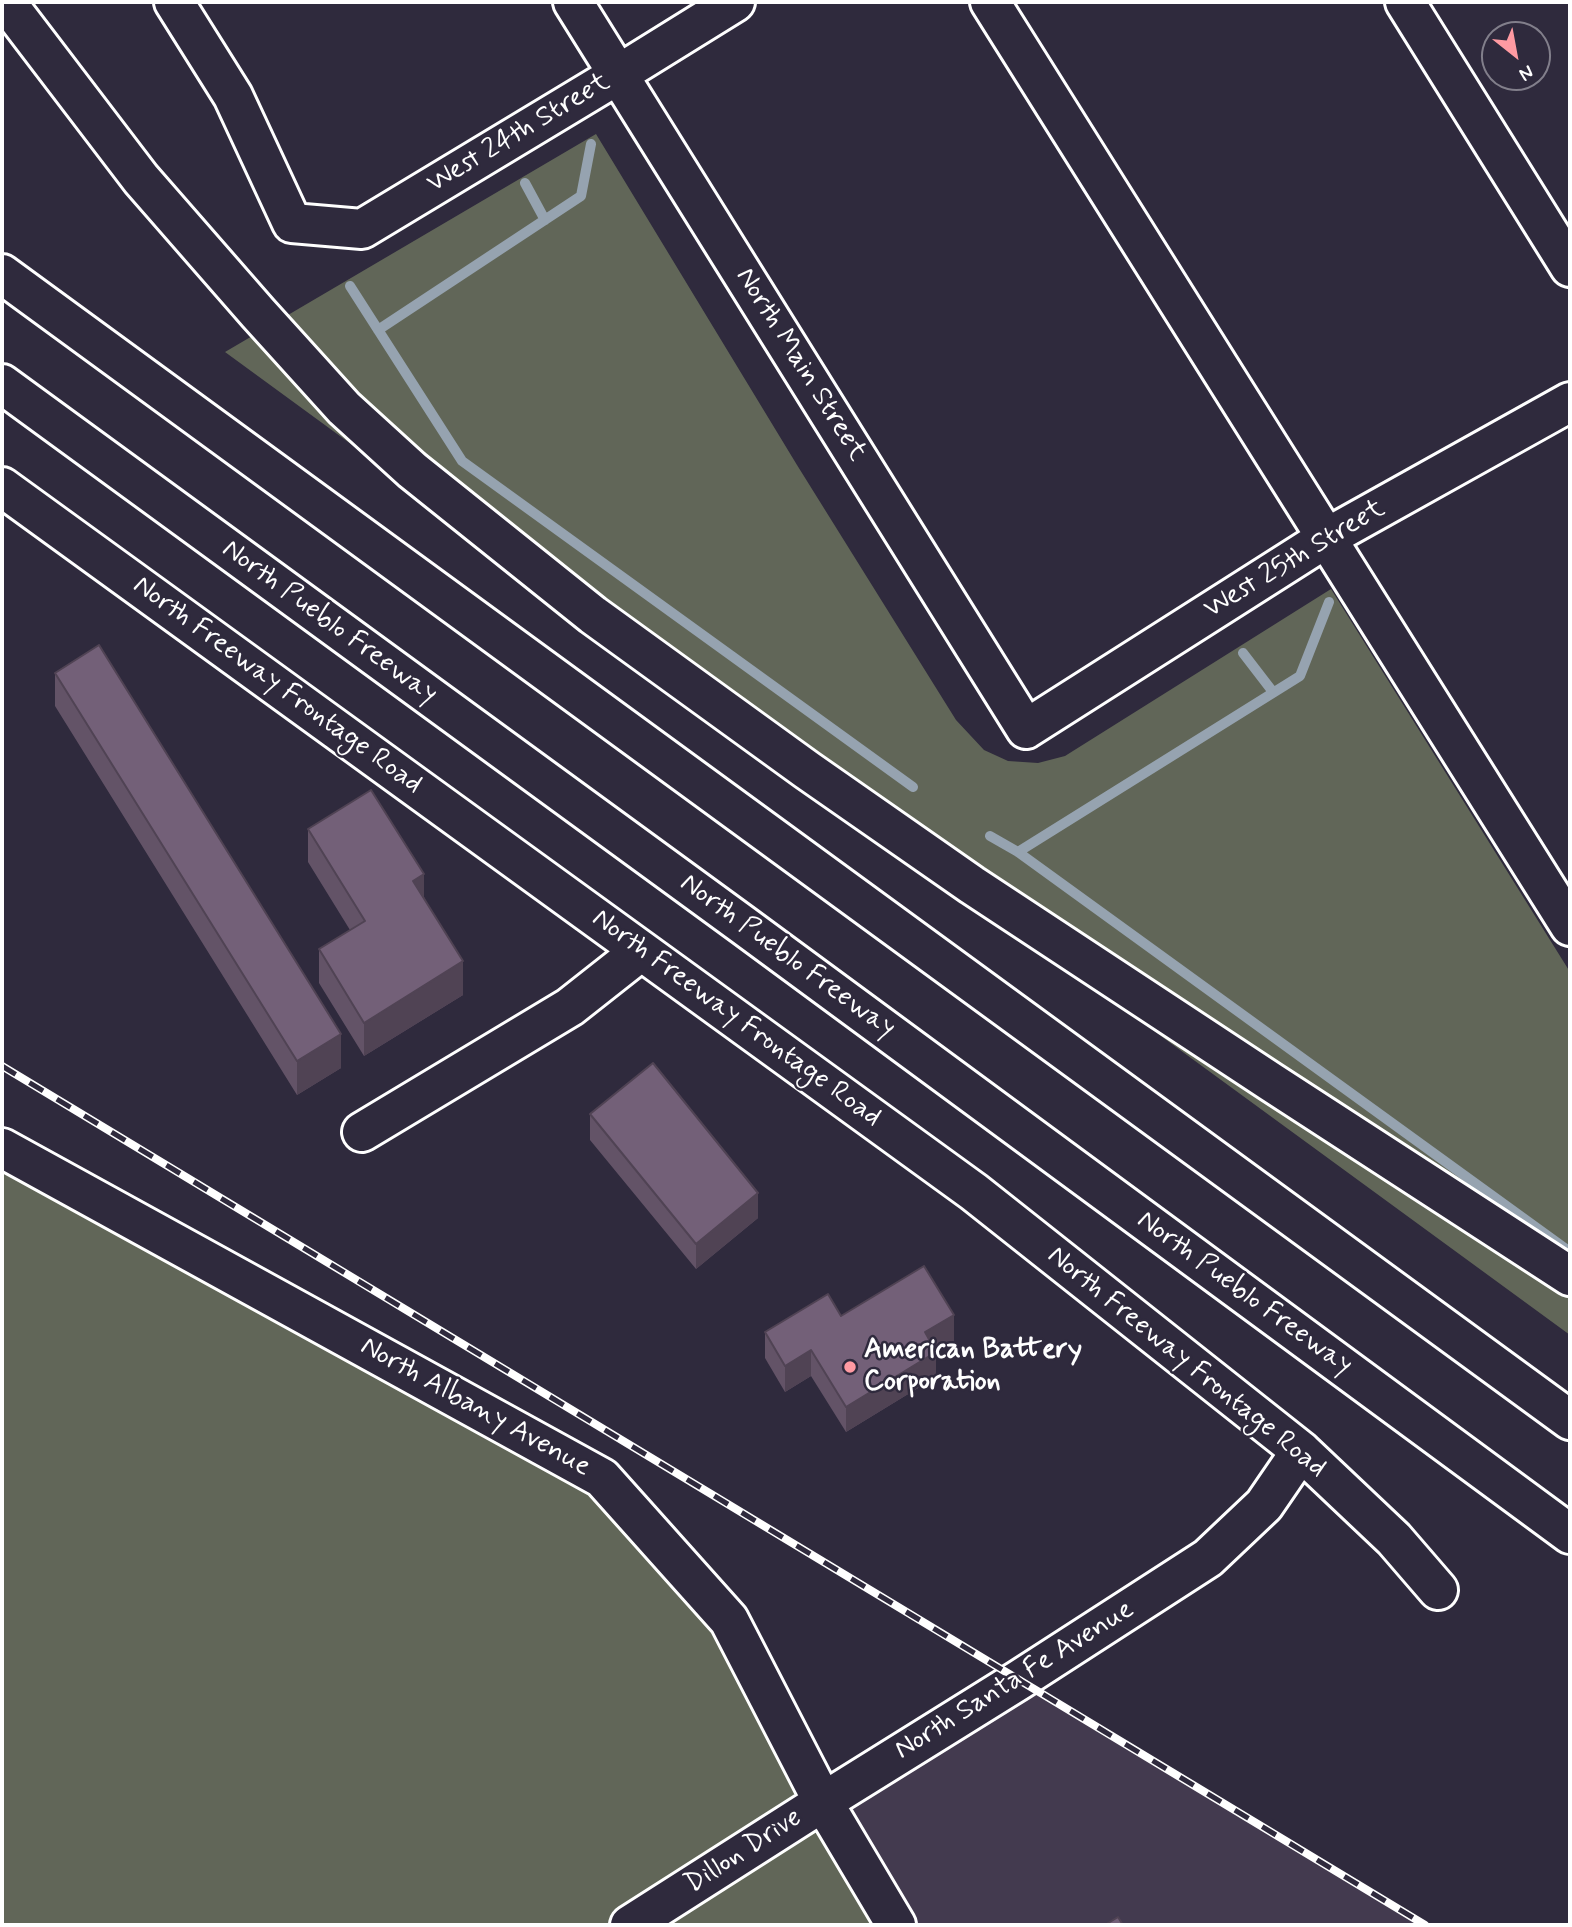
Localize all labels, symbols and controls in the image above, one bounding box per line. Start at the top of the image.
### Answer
north arrow [1481,21,1551,91]
text: N [1514,59,1538,87]
street label: West 24th Street [422,66,616,202]
street label: North Main Street [727,262,873,468]
street label: West 25th Street [1199,493,1391,627]
street label: North Pueblo Freeway [215,534,443,712]
street label: North Freeway Frontage Road [126,570,428,802]
street label: North Pueblo Freeway [673,868,901,1046]
street label: North Freeway Frontage Road [585,903,887,1135]
street label: North Pueblo Freeway [1130,1205,1358,1383]
street label: North Freeway Frontage Road [1040,1240,1332,1486]
street label: North Albany Avenue [354,1331,596,1485]
place label: American Battery Corporation [864,1334,1082,1400]
marker: American Battery Corporation [842,1359,858,1375]
street label: North Santa Fe Avenue [889,1594,1141,1768]
street label: Dillon Drive [679,1802,809,1902]

